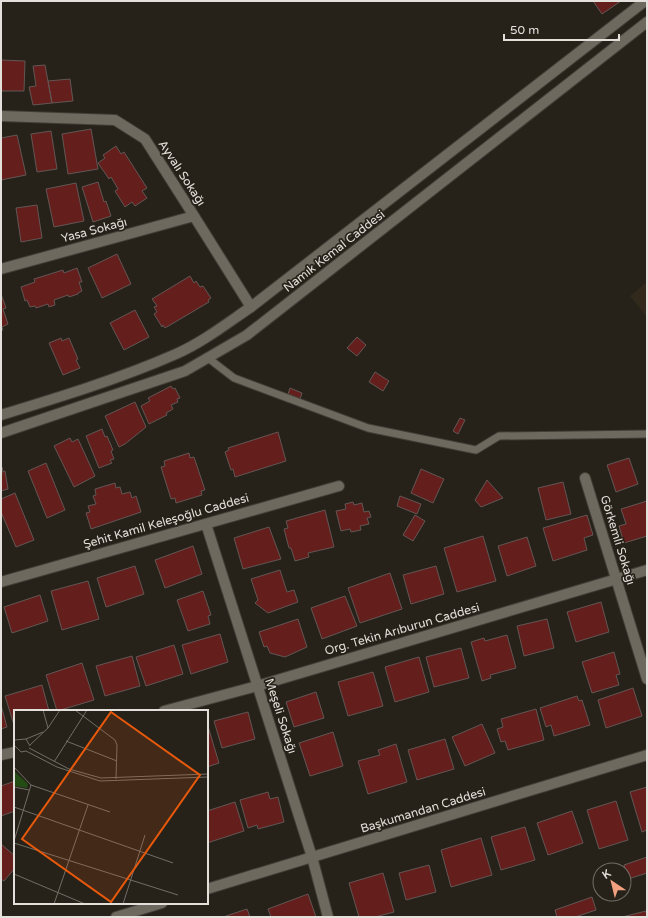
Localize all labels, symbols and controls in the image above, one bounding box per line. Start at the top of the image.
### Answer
scale bar [504,16,619,42]
text: 50 m [510,23,539,37]
street label: Ayvalı Sokağı [156,138,208,208]
street label: Namık Kemal Caddesi [281,207,387,295]
street label: Yasa Sokağı [60,215,128,245]
street label: Şehit Kamil Keleşoğlu Caddesi [82,491,250,551]
street label: Görkemli Sokağı [598,494,638,586]
street label: Org. Tekin Arıburun Caddesi [323,600,481,658]
street label: Meşeli Sokağı [262,677,300,755]
inset map [14,710,208,904]
street label: Başkumandan Caddesi [359,784,487,836]
north arrow [592,862,632,902]
text: K [600,866,614,882]

